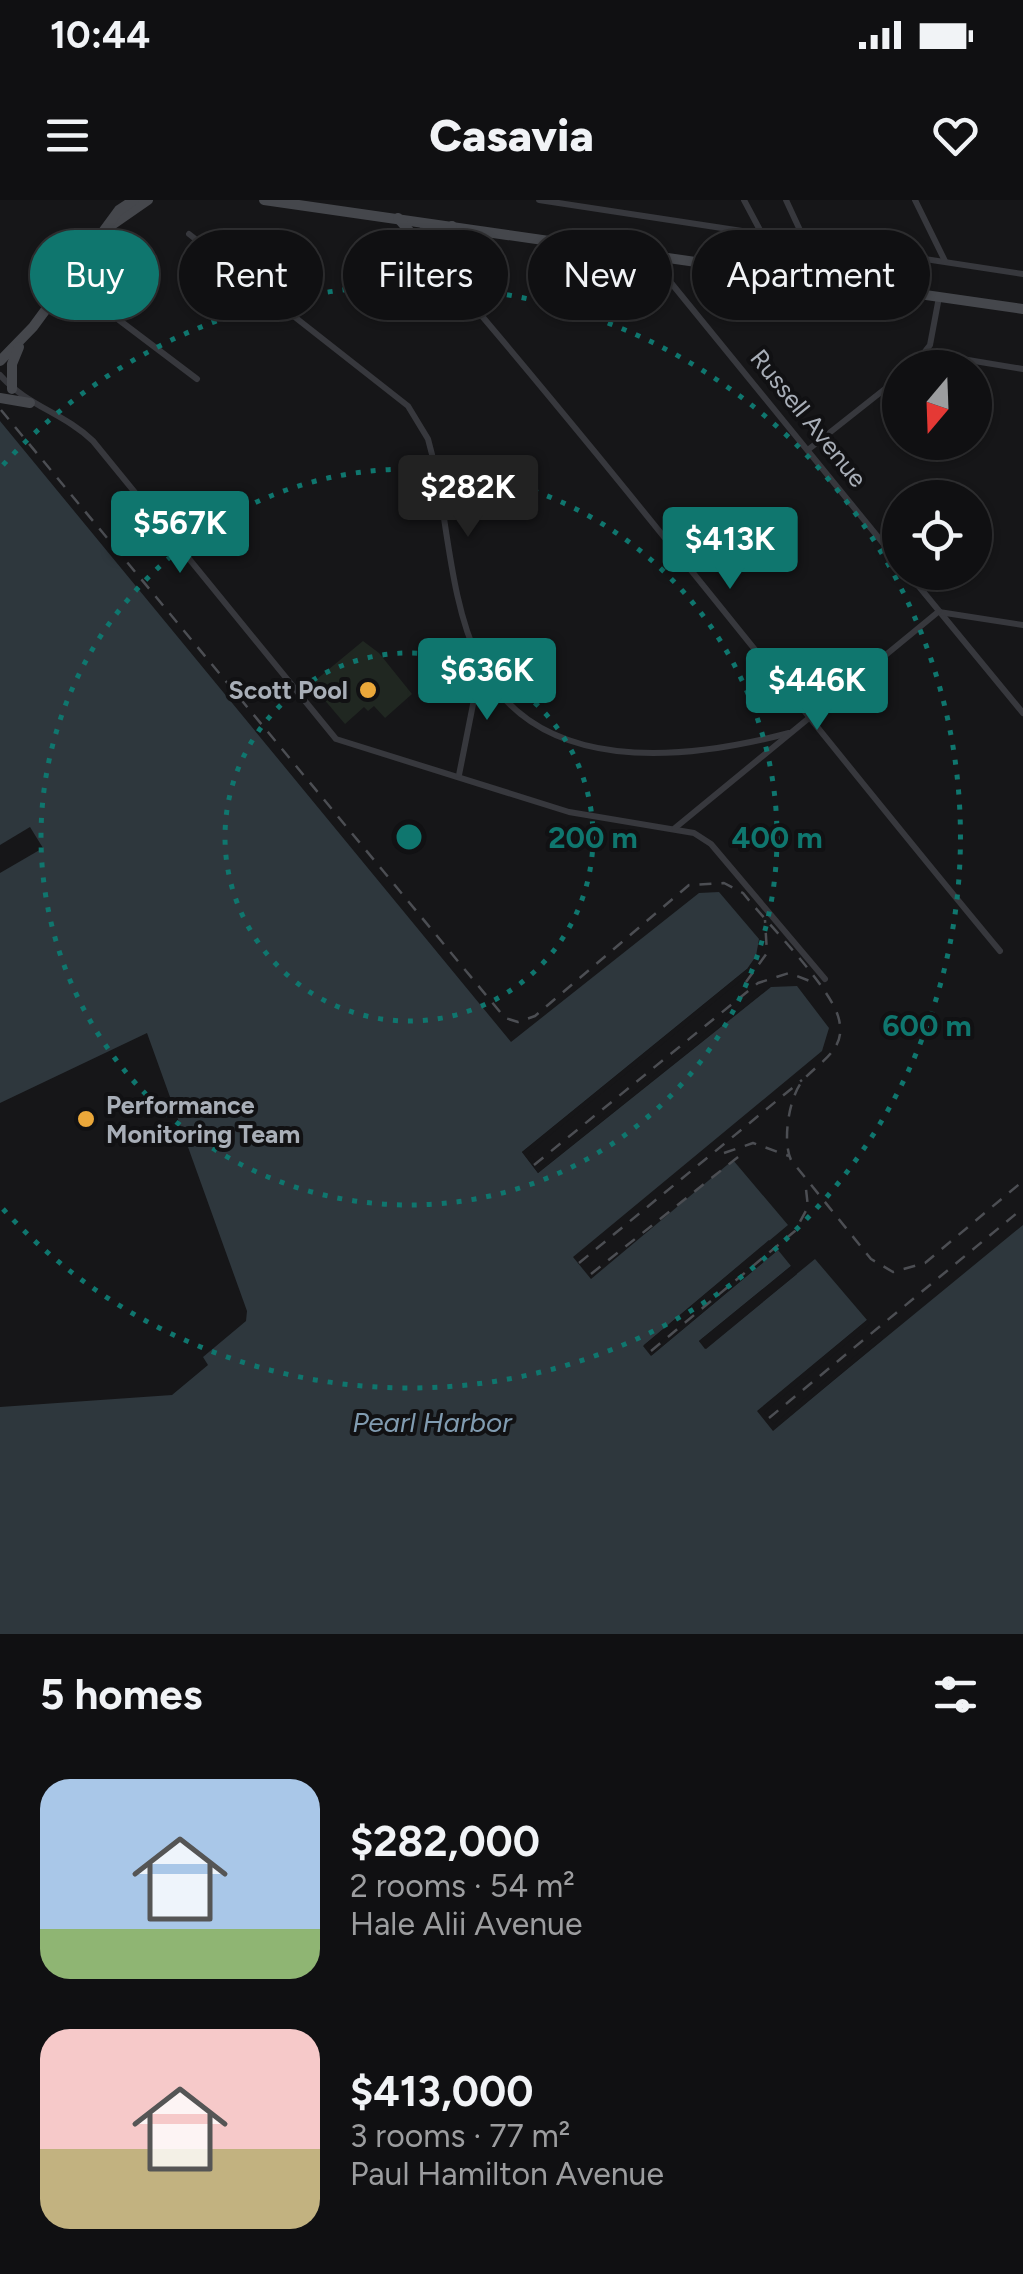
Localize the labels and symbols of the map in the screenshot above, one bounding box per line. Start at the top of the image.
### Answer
street label: Russell Avenue [744,343,874,493]
north arrow [882,350,992,460]
pin: $282K [398,455,538,540]
pin: $567K [110,491,250,576]
pin: $413K [660,507,800,592]
pin: $636K [417,638,557,723]
pin: $446K [747,648,887,733]
place label: Scott Pool [229,675,348,705]
marker: Scott Pool [357,679,379,701]
centre of rings [391,819,427,855]
text: 200 m [548,819,638,856]
text: 400 m [731,819,823,856]
text: 600 m [882,1007,972,1044]
place label: Performance Monitoring Team [106,1090,300,1149]
marker: Performance Monitoring Team [75,1108,97,1130]
water label: Pearl Harbor [352,1405,513,1439]

